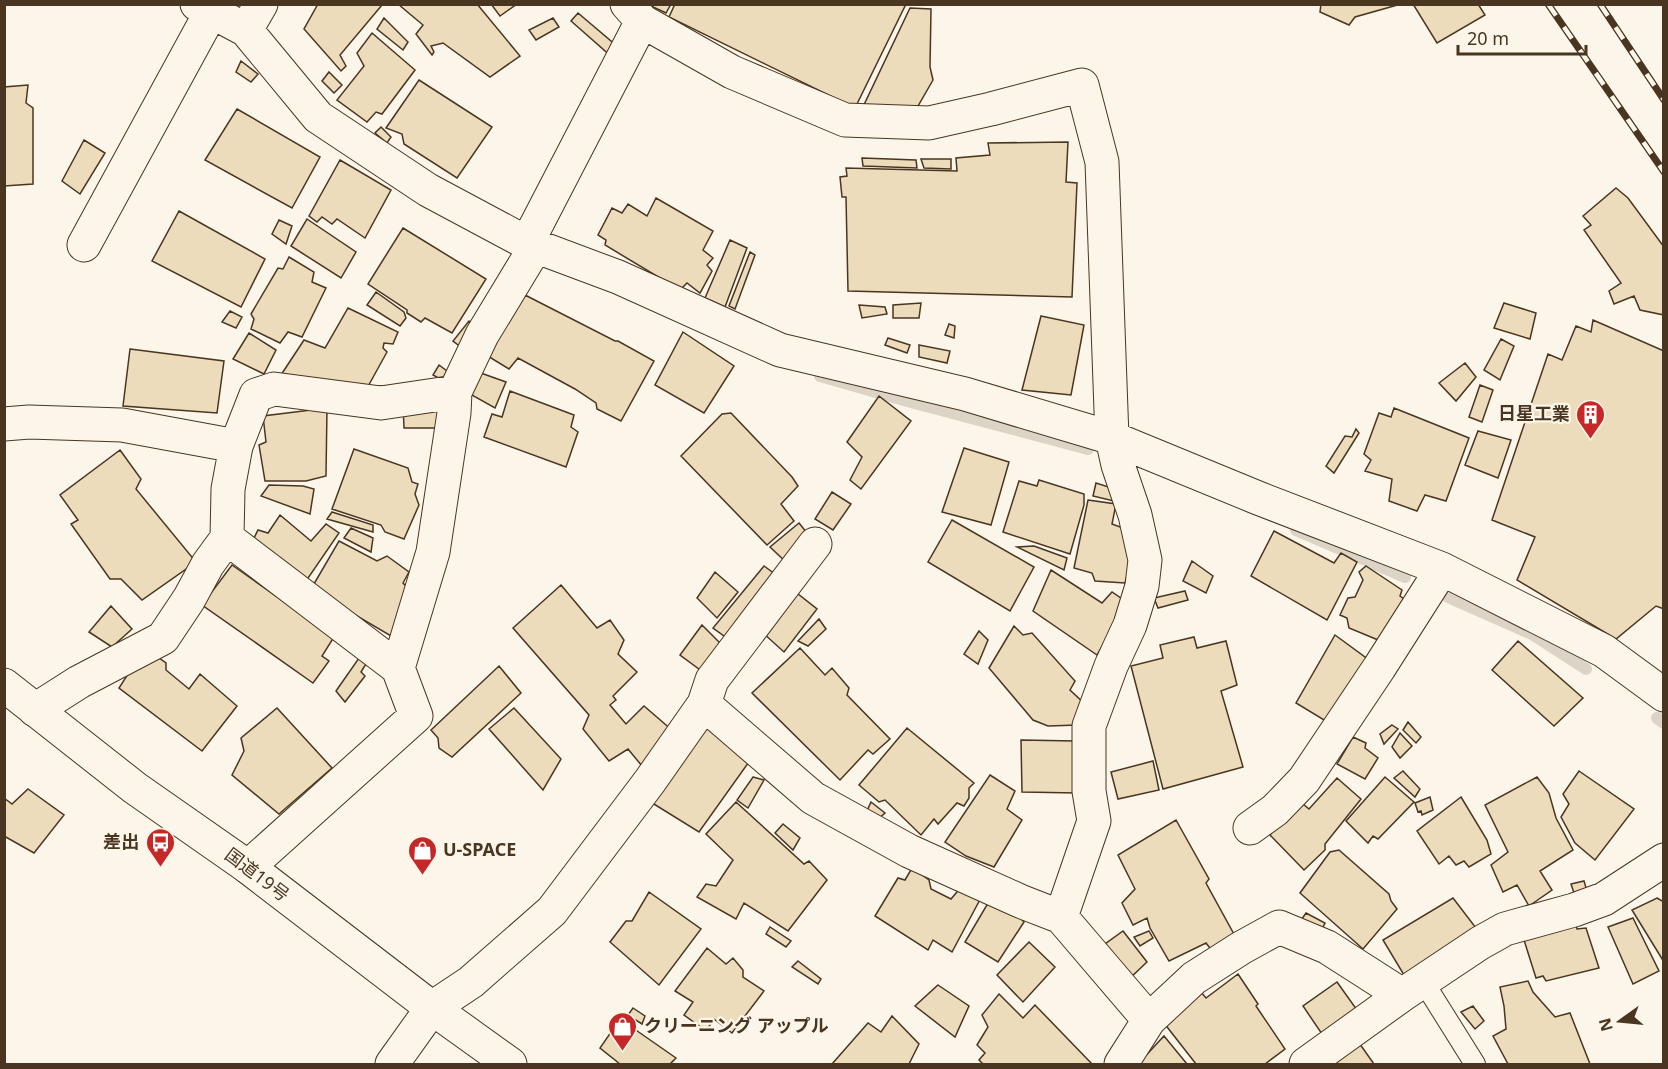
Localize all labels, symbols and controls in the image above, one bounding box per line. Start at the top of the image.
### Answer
scale bar [1458,18,1586,56]
text: 20 m [1467,26,1509,50]
building icon: 日星工業 [1575,398,1607,440]
place label: 日星工業 [1498,401,1570,425]
bus stop icon: 差出 [144,826,176,868]
place label: 差出 [103,829,139,853]
shop icon: U-SPACE [406,834,438,876]
place label: U-SPACE [443,837,516,861]
street label: 国道19号 [221,842,295,906]
north arrow [1590,991,1650,1051]
shop icon: クリーニング アップル [607,1010,639,1052]
place label: クリーニング アップル [644,1013,829,1037]
text: N [1593,1016,1618,1034]

